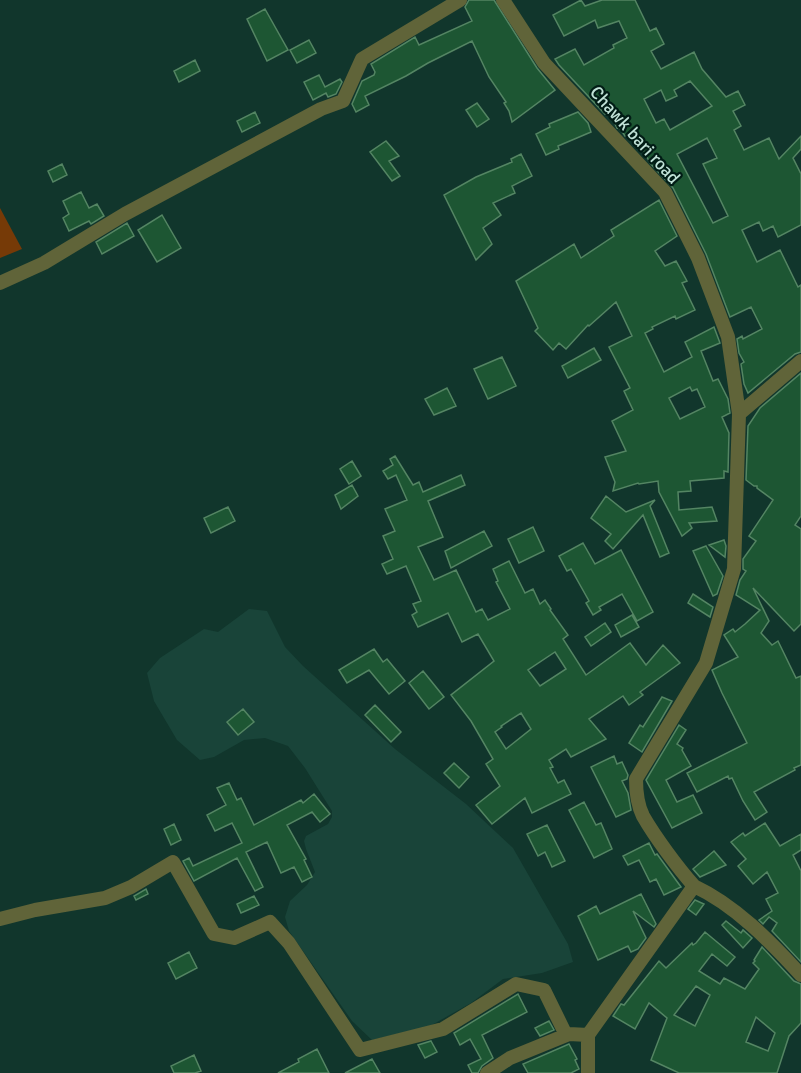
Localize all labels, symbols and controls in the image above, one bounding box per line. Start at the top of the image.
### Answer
street label: Chawk bari road [585,81,685,189]

